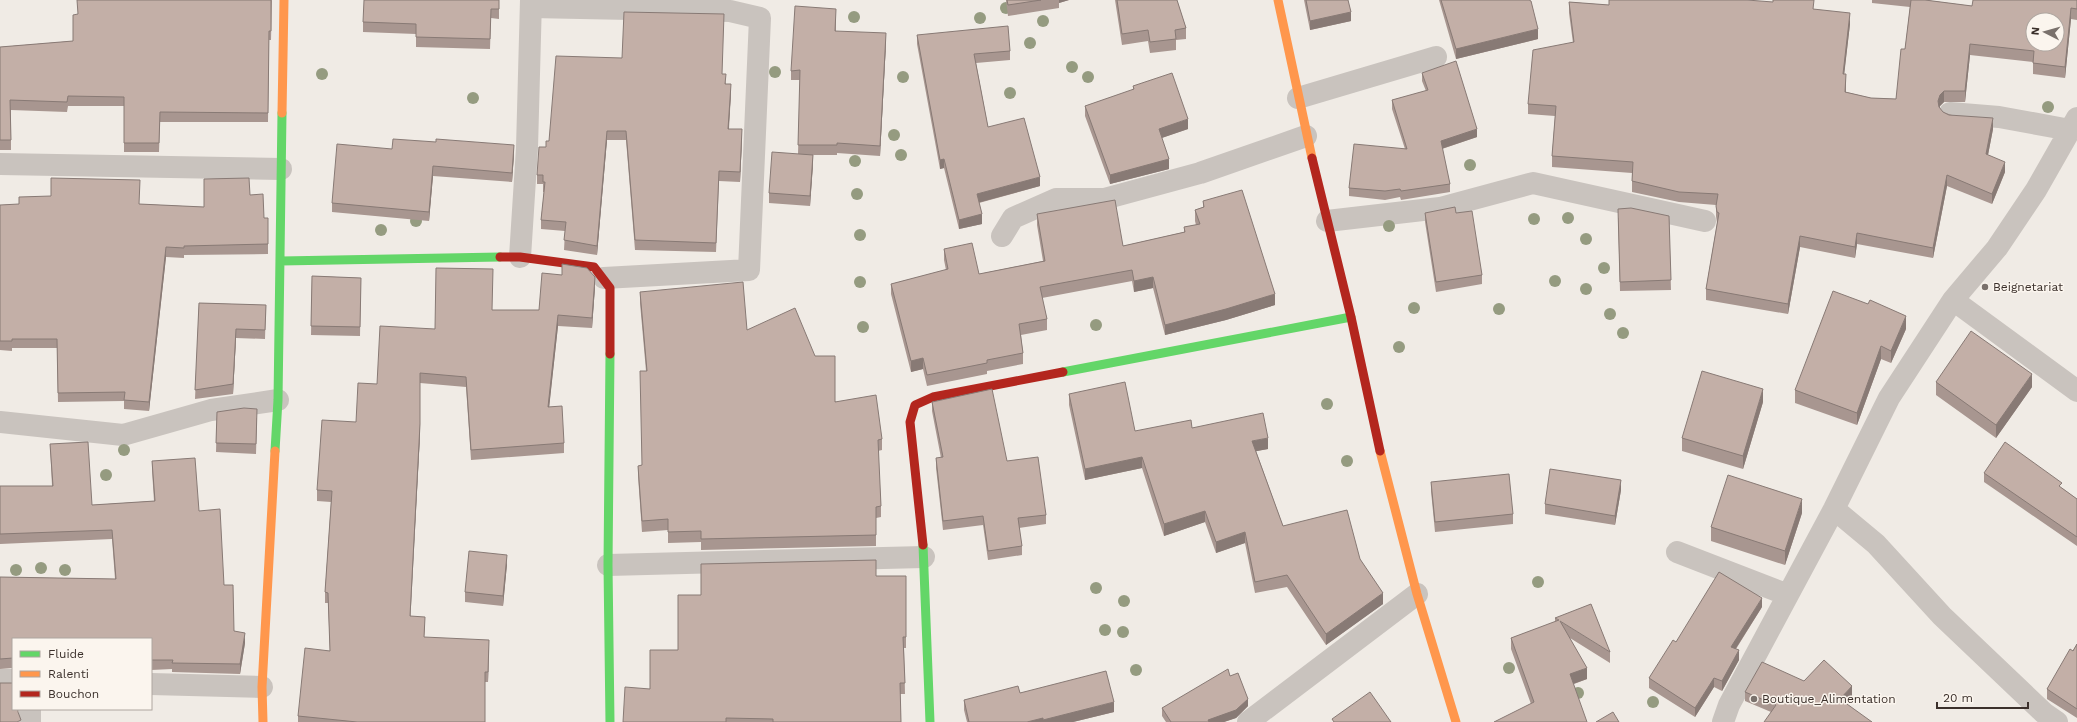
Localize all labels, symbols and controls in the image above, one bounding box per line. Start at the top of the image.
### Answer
north arrow [2025,12,2065,52]
text: N [2029,26,2042,36]
place label: Beignetariat [1993,280,2063,294]
marker: Beignetariat [1980,282,1990,292]
legend [12,638,152,710]
text: Fluide [48,647,84,661]
text: Ralenti [48,667,89,681]
scale bar [1937,684,2028,710]
text: Bouchon [48,687,99,701]
text: 20 m [1943,691,1973,705]
place label: Boutique_Alimentation [1762,692,1896,706]
marker: Boutique_Alimentation [1749,694,1759,704]

